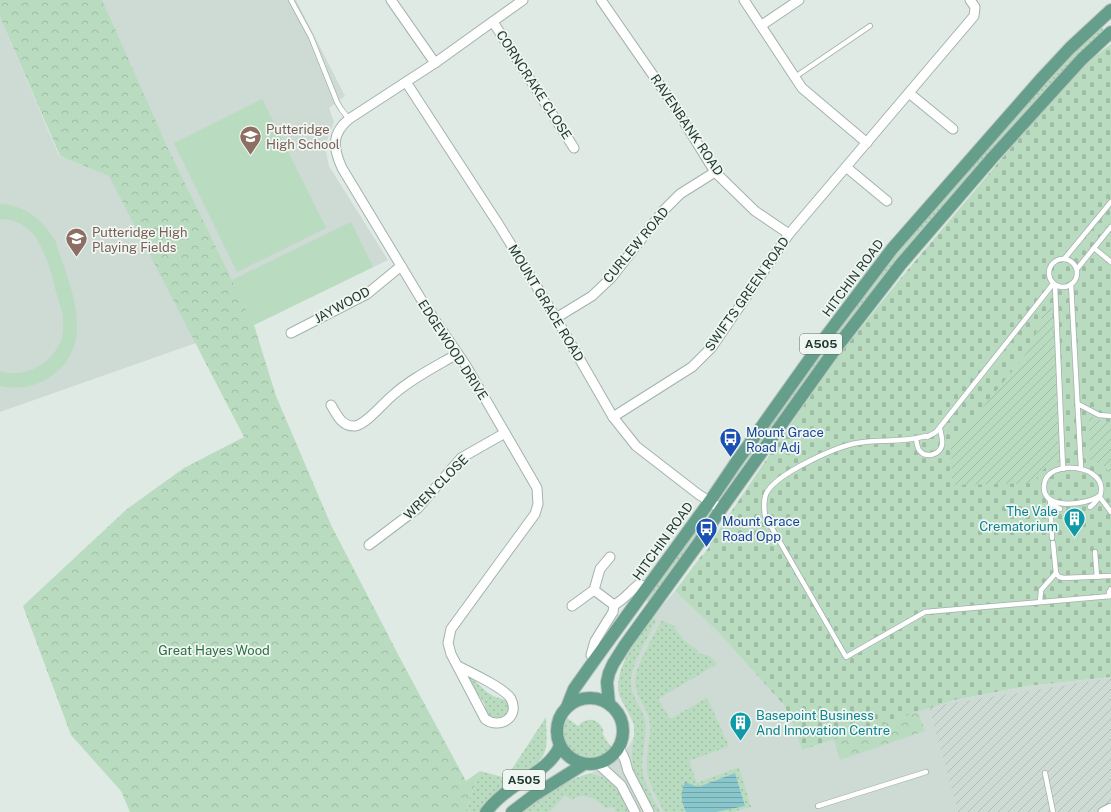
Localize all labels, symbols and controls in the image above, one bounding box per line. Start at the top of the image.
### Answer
street label: CORNCRAKE CLOSE [493,28,575,142]
street label: RAVENBANK ROAD [648,71,726,179]
place label: Putteridge High School [266,122,340,152]
school or university icon: Putteridge High School [237,123,263,156]
street label: CURLEW ROAD [600,204,672,286]
place label: Putteridge High Playing Fields [92,225,188,255]
school or university icon: Putteridge High Playing Fields [63,226,89,259]
street label: SWIFTS GREEN ROAD [702,234,792,354]
street label: HITCHIN ROAD [819,236,887,320]
street label: MOUNT GRACE ROAD [505,242,587,364]
street label: JAYWOOD [311,284,373,326]
street label: EDGEWOOD DRIVE [415,297,491,403]
road number: A505 [800,334,842,354]
place label: Mount Grace Road Adj [746,425,824,455]
bus stop icon: Mount Grace Road Adj [717,426,743,459]
street label: WREN CLOSE [401,452,471,522]
street label: HITCHIN ROAD [630,499,696,583]
place label: The Vale Crematorium [979,504,1058,534]
building icon: The Vale Crematorium [1061,505,1087,538]
place label: Mount Grace Road Opp [722,514,800,544]
bus stop icon: Mount Grace Road Opp [694,515,720,548]
park label: Great Hayes Wood [158,643,270,658]
place label: Basepoint Business And Innovation Centre [756,708,890,738]
building icon: Basepoint Business And Innovation Centre [727,709,753,742]
road number: A505 [503,770,545,790]

